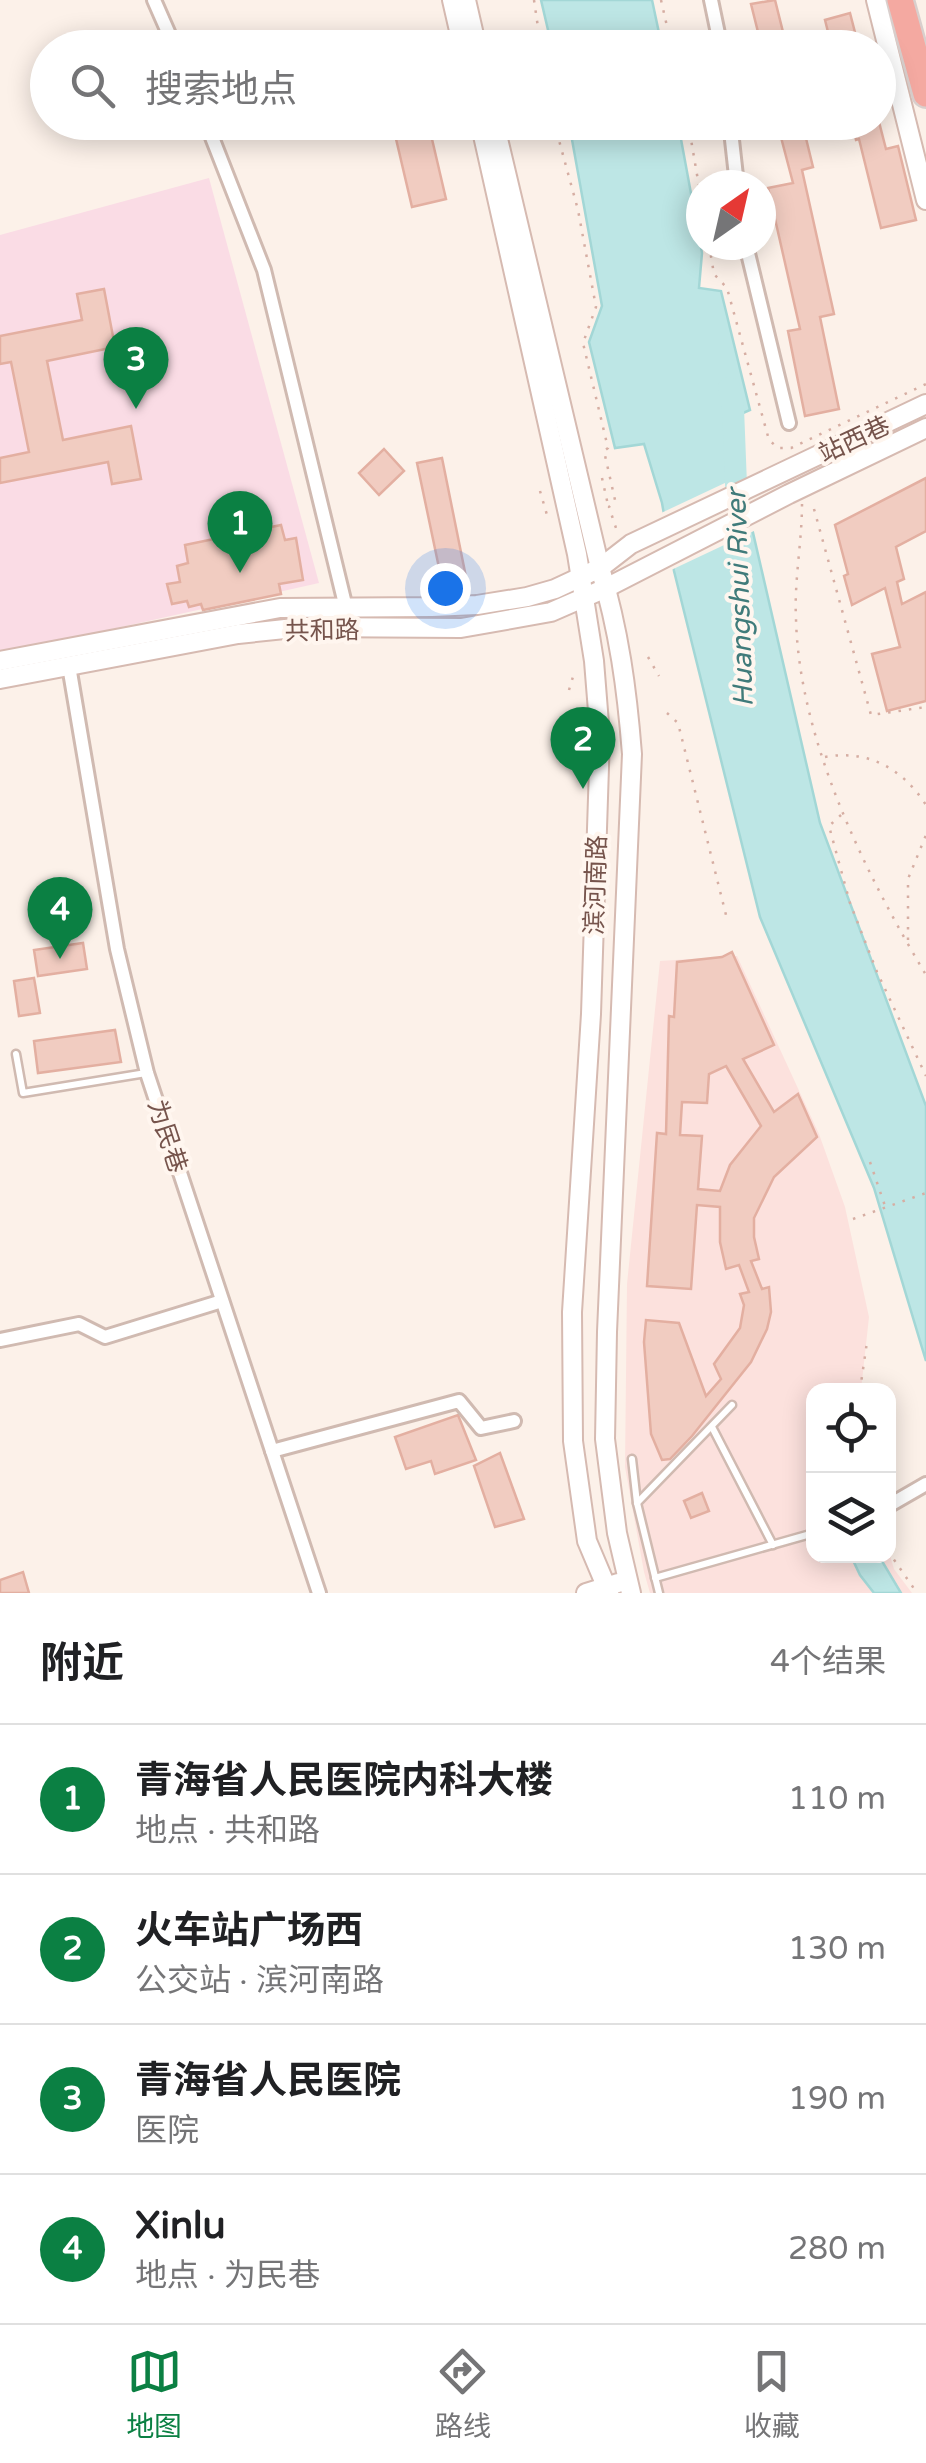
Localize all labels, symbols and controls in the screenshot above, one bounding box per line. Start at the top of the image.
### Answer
search box [30,30,896,140]
icon: search [65,58,120,113]
text: 搜索地点 [145,67,297,113]
north arrow [686,170,776,260]
pin: 3 [104,326,168,409]
street label: 站西巷 [814,410,895,469]
water label: Huangshui River [719,485,761,708]
pin: 1 [208,490,272,573]
your location [420,563,471,614]
street label: 共和路 [284,615,360,647]
pin: 2 [550,706,616,789]
street label: 滨河南路 [579,835,613,936]
pin: 4 [28,876,92,959]
street label: 为民巷 [141,1096,193,1177]
map controls [806,1383,896,1563]
button: locate [806,1383,896,1473]
button: layers [806,1473,896,1563]
text: 附近 [40,1638,124,1689]
text: 4个结果 [770,1643,886,1681]
text: 青海省人民医院内科大楼 [135,1758,553,1804]
text: 1 [62,1780,83,1818]
text: 110 m [788,1780,886,1818]
text: 地点 · 共和路 [135,1812,320,1850]
text: 火车站广场西 [135,1908,363,1954]
text: 2 [62,1930,83,1968]
text: 130 m [788,1930,886,1968]
text: 公交站 · 滨河南路 [135,1962,384,2000]
text: 青海省人民医院 [135,2058,401,2104]
text: 3 [62,2080,83,2118]
text: 190 m [788,2080,886,2118]
text: 医院 [135,2112,199,2150]
text: Xinlu [135,2203,226,2249]
text: 4 [62,2230,83,2268]
text: 280 m [788,2230,886,2268]
text: 地点 · 为民巷 [135,2257,320,2295]
tab: 地图 [126,2344,182,2444]
tab: 路线 [435,2344,491,2444]
tab: 收藏 [744,2344,800,2444]

